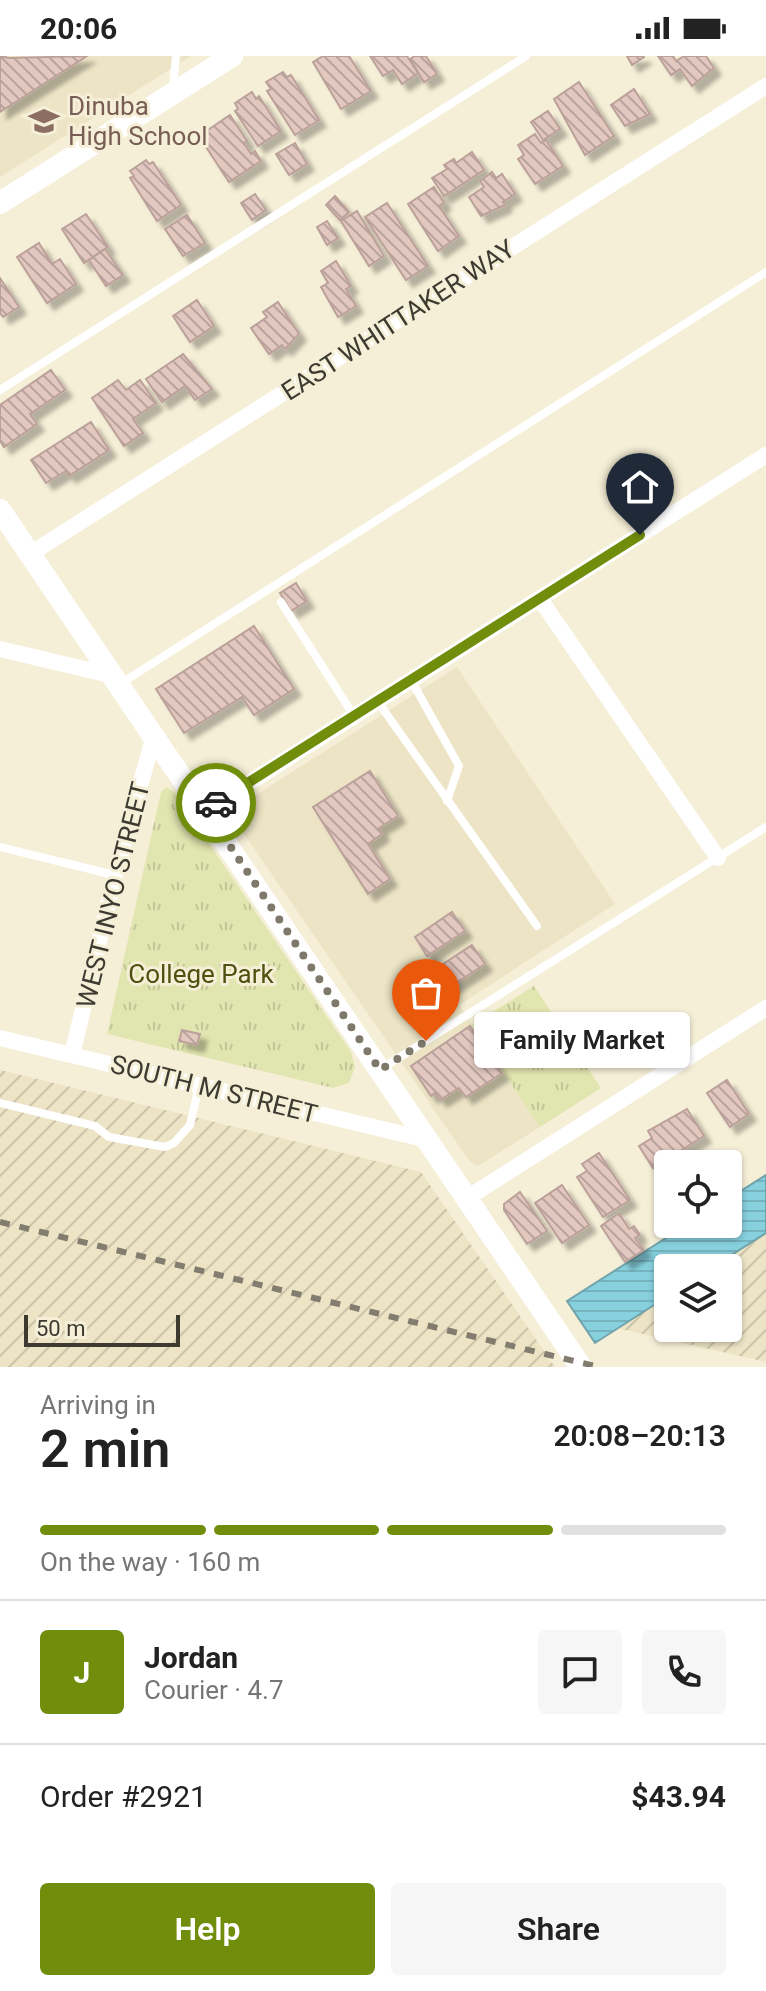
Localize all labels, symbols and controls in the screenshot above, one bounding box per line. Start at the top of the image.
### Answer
text: 20:06 [40,11,117,46]
place label: Dinuba High School [68,91,208,151]
school or university icon: Dinuba High School [27,104,61,138]
street label: EAST WHITTAKER WAY [276,233,520,407]
pin [606,453,674,535]
icon: home [618,465,662,509]
courier [176,763,256,843]
street label: WEST INYO STREET [70,779,156,1011]
icon: car [194,781,238,825]
park label: College Park [128,959,275,989]
pin [392,959,460,1041]
icon: bag [404,971,448,1015]
callout: Family Market [474,1013,690,1069]
text: Family Market [499,1025,665,1055]
street label: SOUTH M STREET [107,1049,321,1129]
map controls [654,1150,742,1342]
button: locate [654,1150,742,1238]
button: layers [654,1254,742,1342]
scale bar [24,1311,180,1347]
text: 50 m [36,1316,85,1341]
text: Arriving in [40,1390,156,1420]
text: 20:08–20:13 [553,1418,726,1453]
text: 2 min [40,1419,170,1480]
text: On the way · 160 m [40,1547,260,1577]
button: chat [538,1630,622,1714]
button: phone [642,1630,726,1714]
text: Jordan [144,1640,238,1675]
text: J [74,1655,90,1690]
text: Courier · 4.7 [144,1675,284,1705]
text: Order #2921 [40,1779,207,1814]
text: $43.94 [631,1779,726,1814]
button: Help [40,1883,375,1975]
button: Share [391,1883,726,1975]

